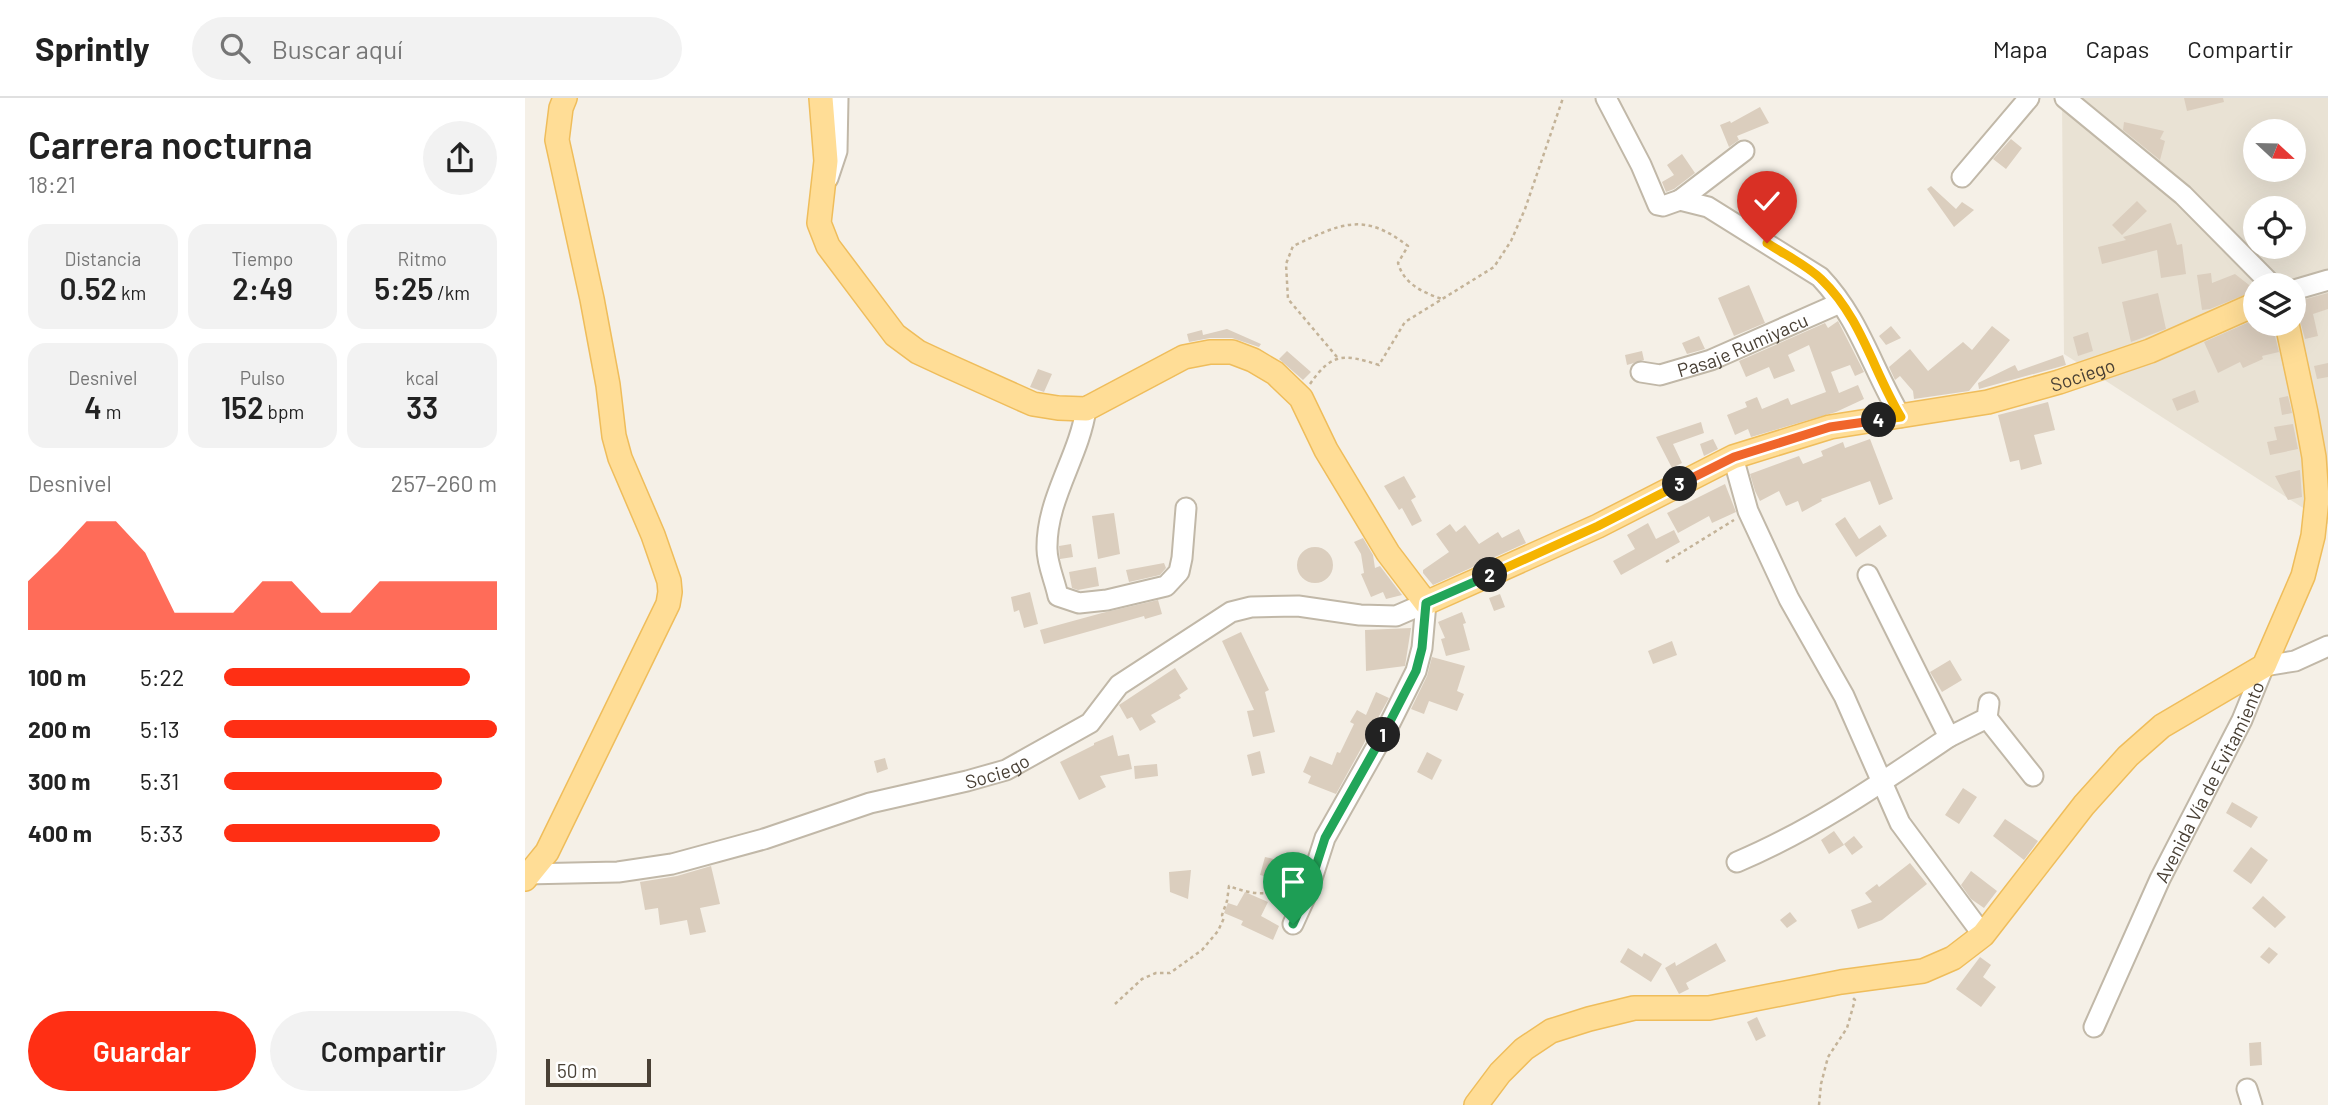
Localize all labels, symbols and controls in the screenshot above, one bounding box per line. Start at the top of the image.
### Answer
search box [192,17,682,80]
text: Sprintly [35,28,150,68]
icon: search [216,29,254,67]
text: Buscar aquí [272,33,403,64]
text: Mapa [1993,34,2048,63]
text: Capas [2086,34,2149,63]
text: Compartir [2187,34,2293,63]
north arrow [2243,119,2307,182]
map controls [2243,119,2306,336]
text: Carrera nocturna [28,121,312,167]
button: share [423,121,497,195]
text: 18:21 [28,170,76,198]
pin [1737,171,1797,243]
icon: check [1748,182,1786,220]
button: locate [2243,196,2306,259]
text: Distancia [64,247,141,270]
text: Tiempo [232,247,293,270]
text: Ritmo [398,247,447,270]
text: 0.52 [59,270,117,306]
text: 2:49 [232,270,293,306]
text: 5:25 [374,270,433,306]
button: layers [2243,273,2306,336]
text: km [117,281,146,304]
text: /km [433,281,470,304]
street label: Pasaje Rumiyacu [1674,307,1811,381]
street label: Sociego [2047,352,2118,395]
text: Desnivel [68,366,137,389]
text: Pulso [240,366,285,389]
text: kcal [406,366,439,389]
text: 4 [84,389,102,425]
text: 152 [221,389,264,425]
text: 33 [406,389,438,425]
text: m [102,400,121,423]
text: bpm [264,400,304,423]
pin: 4 [1861,402,1897,438]
text: 4 [1873,408,1884,431]
pin: 3 [1663,466,1697,502]
text: Desnivel [28,469,112,497]
text: 257–260 m [391,469,497,497]
text: 3 [1674,472,1685,495]
pin: 2 [1473,558,1507,592]
text: 2 [1484,563,1495,586]
text: 100 m [28,663,86,691]
text: 5:22 [140,663,184,691]
street label: Avenida Vía de Evitamiento [2149,678,2268,886]
text: 200 m [28,715,91,743]
text: 5:13 [140,715,180,743]
pin: 1 [1365,718,1401,752]
text: 1 [1379,723,1386,746]
street label: Sociego [962,748,1033,793]
text: 300 m [28,767,90,795]
text: 5:31 [140,767,179,795]
text: 400 m [28,819,92,847]
text: 5:33 [140,819,183,847]
pin [1263,852,1323,924]
icon: arrive [1274,863,1312,901]
button: Guardar [28,1011,256,1091]
button: Compartir [270,1011,497,1091]
scale bar [546,1056,651,1088]
text: 50 m [557,1059,597,1082]

